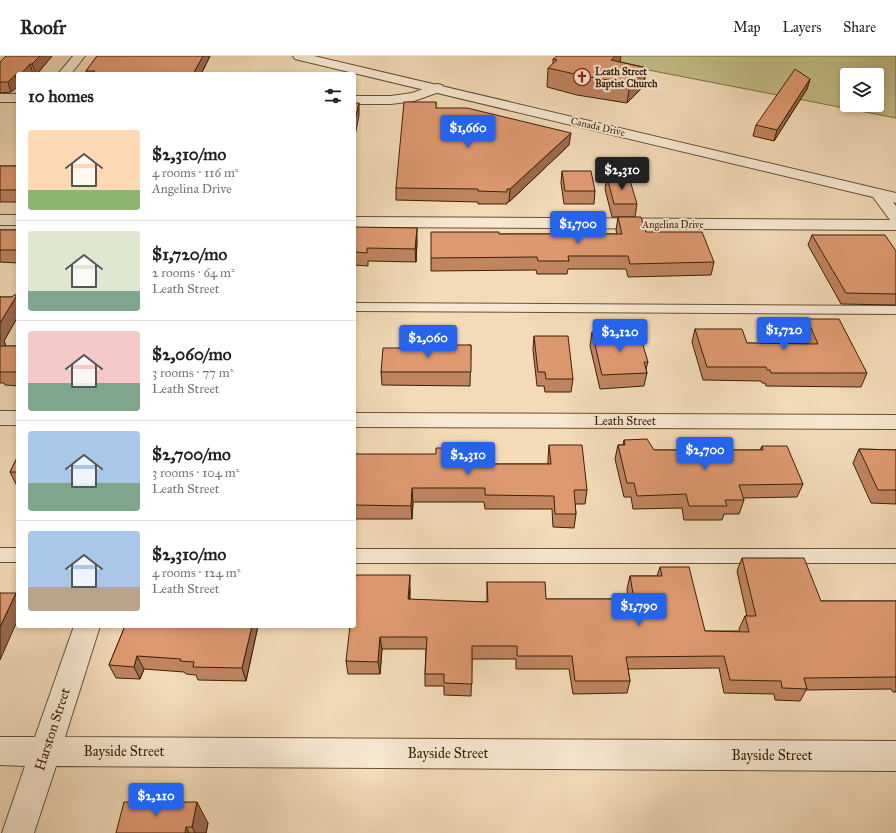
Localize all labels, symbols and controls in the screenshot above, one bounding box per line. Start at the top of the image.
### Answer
text: Roofr [20,16,66,39]
text: Map [733,19,761,36]
text: Layers [783,19,821,36]
text: Share [843,19,876,36]
place label: Leath Street Baptist Church [595,66,658,91]
church icon: Leath Street Baptist Church [572,67,592,87]
map controls [840,68,884,112]
button: layers [840,68,884,112]
icon: filters [322,85,344,107]
text: 10 homes [28,86,94,107]
pin: $1,660 [435,115,501,149]
street label: Canada Drive [570,115,626,139]
text: $1,660 [449,120,487,136]
text: $2,310/mo [152,144,226,165]
icon: home [60,146,108,194]
pin: $2,310 [589,157,655,191]
text: $2,310 [604,162,640,178]
text: 4 rooms · 116 m² [152,165,239,181]
text: Angelina Drive [152,181,232,197]
pin: $1,700 [545,211,611,245]
text: $1,700 [559,216,597,232]
street label: Angelina Drive [641,219,704,231]
text: $1,720/mo [152,244,227,265]
icon: home [60,247,108,295]
text: 2 rooms · 64 m² [152,265,235,281]
text: Leath Street [152,281,219,297]
pin: $1,720 [751,317,817,351]
pin: $2,120 [587,319,653,353]
text: $1,720 [766,322,802,338]
text: $2,120 [602,324,638,340]
pin: $2,060 [395,325,461,359]
text: $2,060 [408,330,448,346]
text: $2,060/mo [152,344,231,365]
icon: home [60,347,108,395]
text: 3 rooms · 77 m² [152,365,234,381]
text: Leath Street [152,381,219,397]
street label: Leath Street [594,414,657,428]
pin: $2,700 [672,437,738,471]
pin: $2,310 [435,442,501,476]
text: $2,700 [685,442,725,458]
text: $2,700/mo [152,444,231,465]
icon: home [60,447,108,495]
text: $2,310 [450,447,486,463]
text: 3 rooms · 104 m² [152,465,240,481]
text: Leath Street [152,481,219,497]
text: $2,310/mo [152,544,226,565]
icon: home [60,547,108,595]
text: 4 rooms · 124 m² [152,565,241,581]
text: Leath Street [152,581,219,597]
pin: $1,790 [606,593,672,627]
text: $1,790 [620,598,658,614]
street label: Harston Street [31,686,74,773]
street label: Bayside Street [83,743,165,760]
street label: Bayside Street [407,745,489,762]
street label: Bayside Street [731,747,813,764]
pin: $2,210 [123,783,189,817]
text: $2,210 [138,788,174,804]

